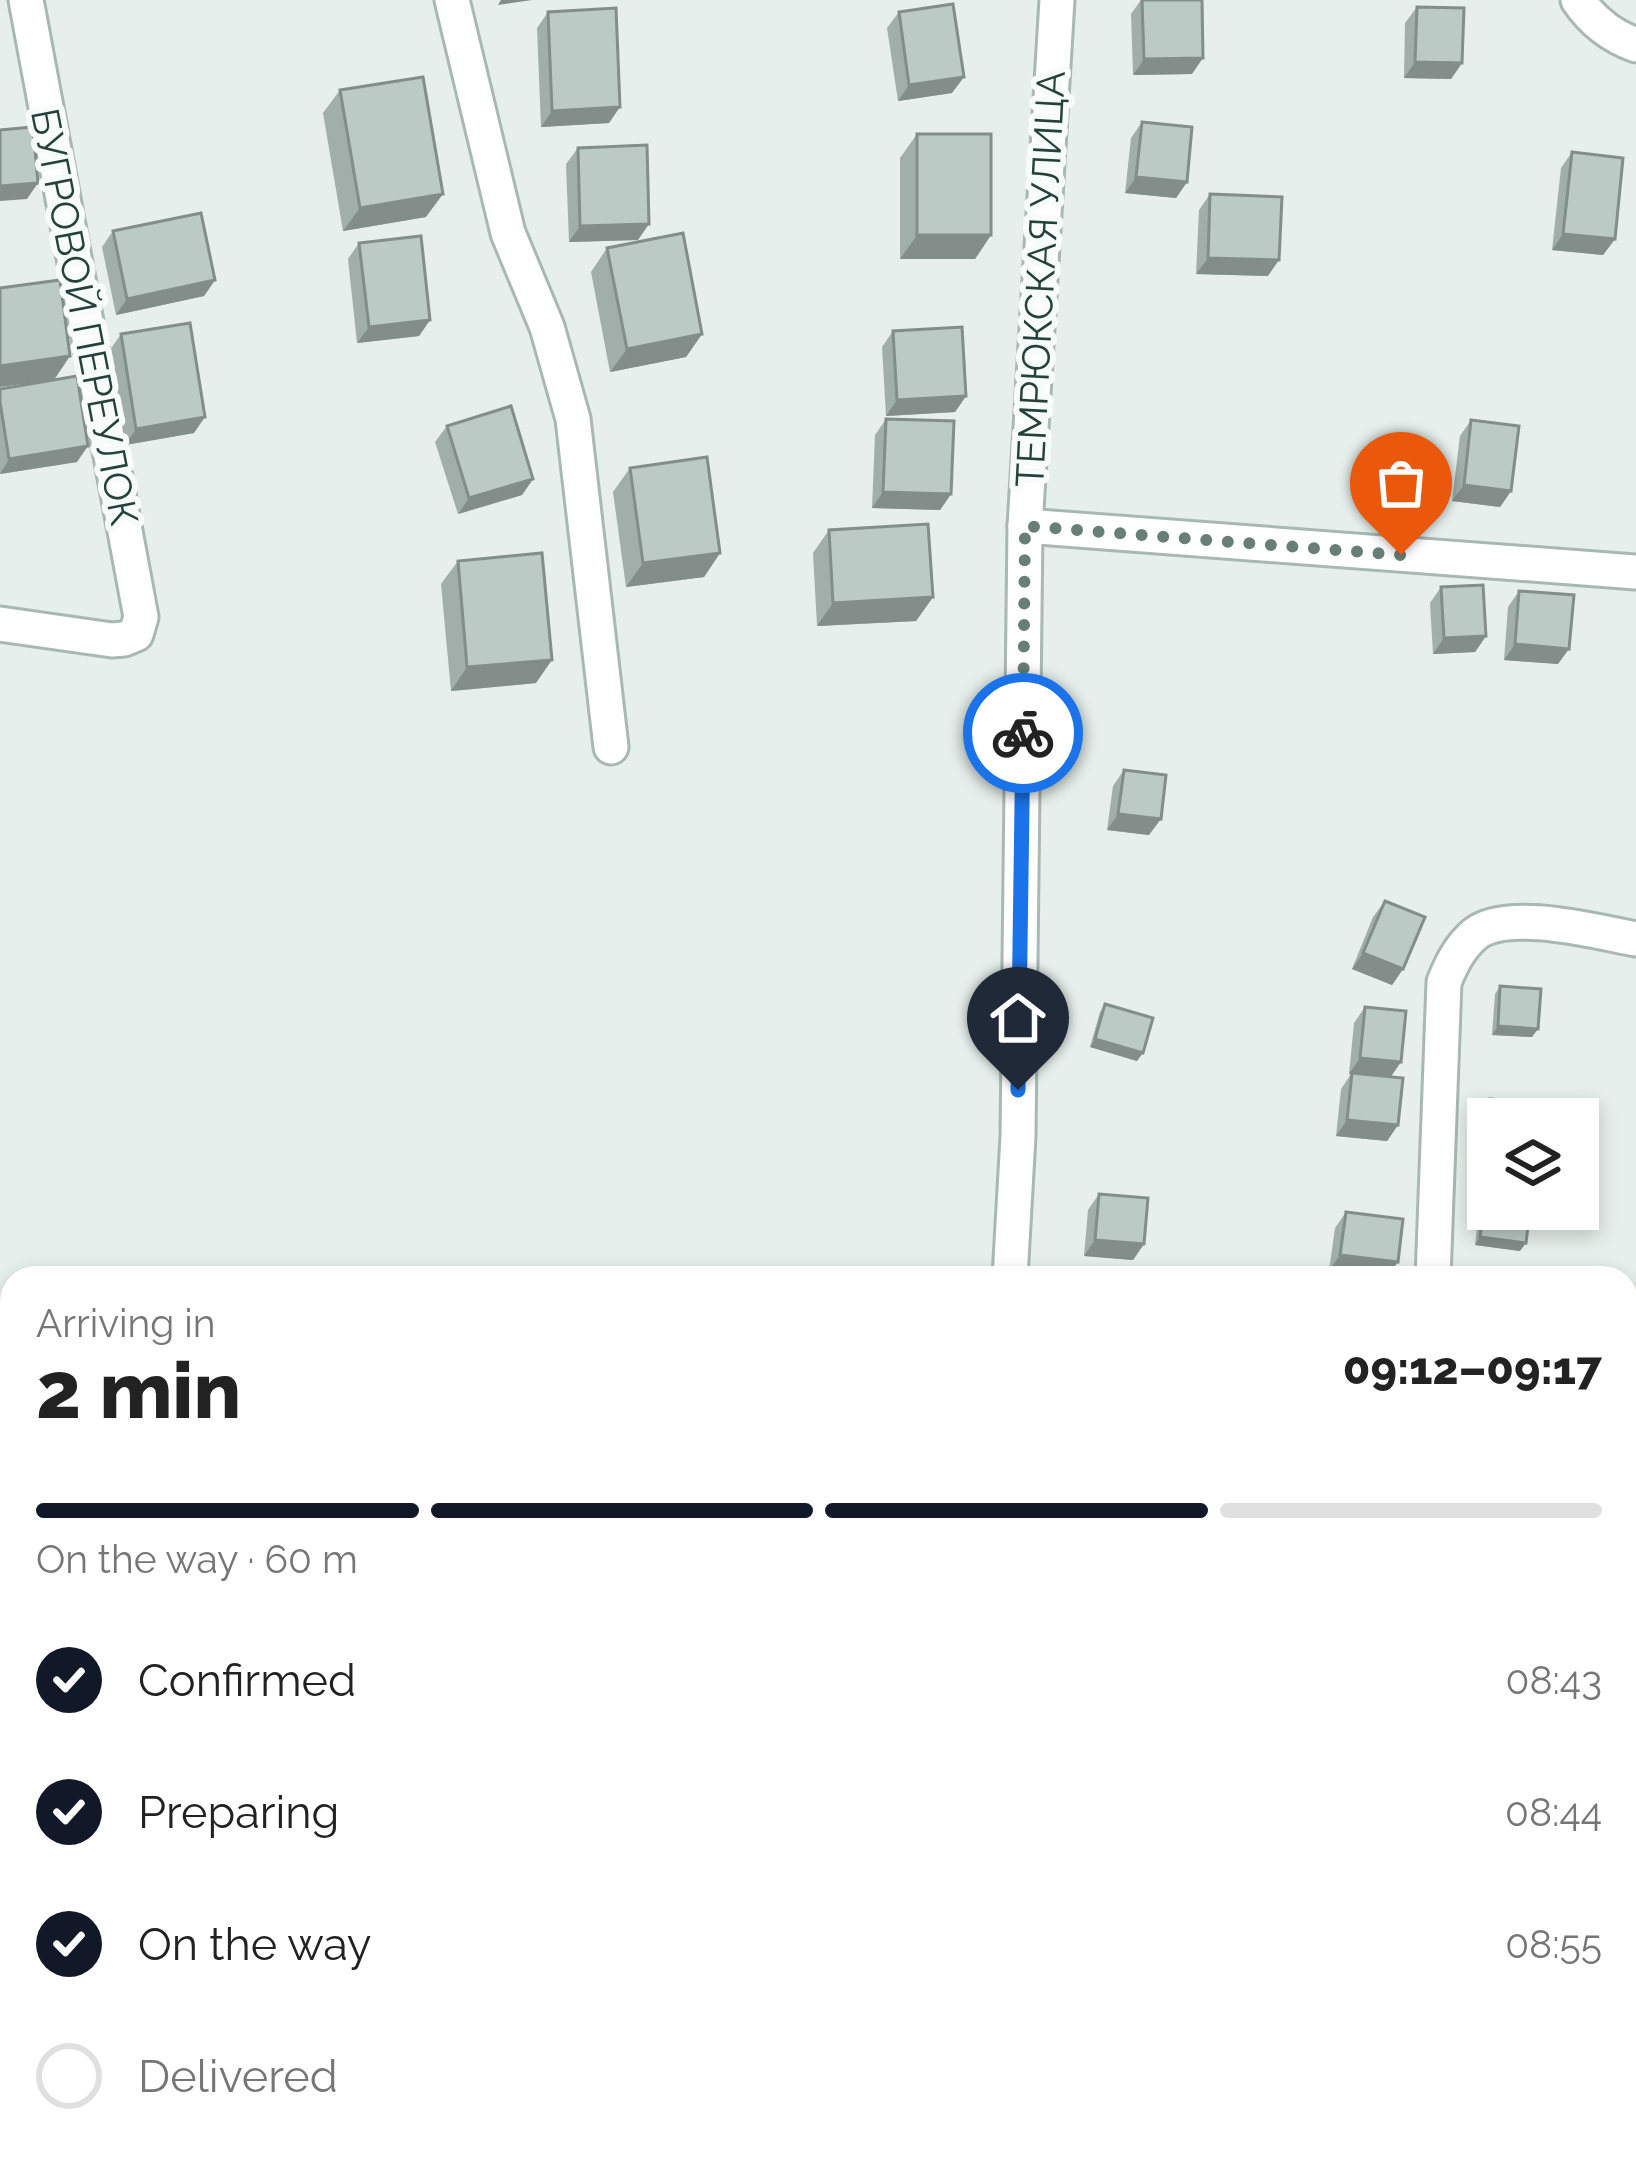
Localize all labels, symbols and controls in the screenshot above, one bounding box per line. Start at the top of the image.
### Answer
street label: ТЕМРЮКСКАЯ УЛИЦА [1006,70,1074,488]
street label: БУГРОВОЙ ПЕРЕУЛОК [22,105,148,529]
pin [1350,432,1452,555]
icon: bag [1368,450,1434,516]
courier [963,673,1083,793]
icon: bike [990,700,1056,766]
pin [967,967,1069,1090]
icon: home [985,985,1051,1051]
map controls [1467,1098,1599,1230]
button: layers [1467,1098,1599,1230]
text: Arriving in [36,1300,216,1346]
text: 09:12–09:17 [1343,1342,1602,1395]
text: 2 min [36,1345,241,1436]
text: On the way · 60 m [36,1536,358,1582]
icon: check [36,1647,102,1713]
text: Confirmed [138,1654,356,1707]
text: 08:43 [1506,1657,1602,1703]
icon: check [36,1779,102,1845]
text: Preparing [138,1786,339,1839]
text: 08:44 [1505,1789,1602,1835]
icon: check [36,1911,102,1977]
text: On the way [138,1918,372,1971]
text: 08:55 [1505,1921,1602,1967]
text: Delivered [138,2050,338,2103]

